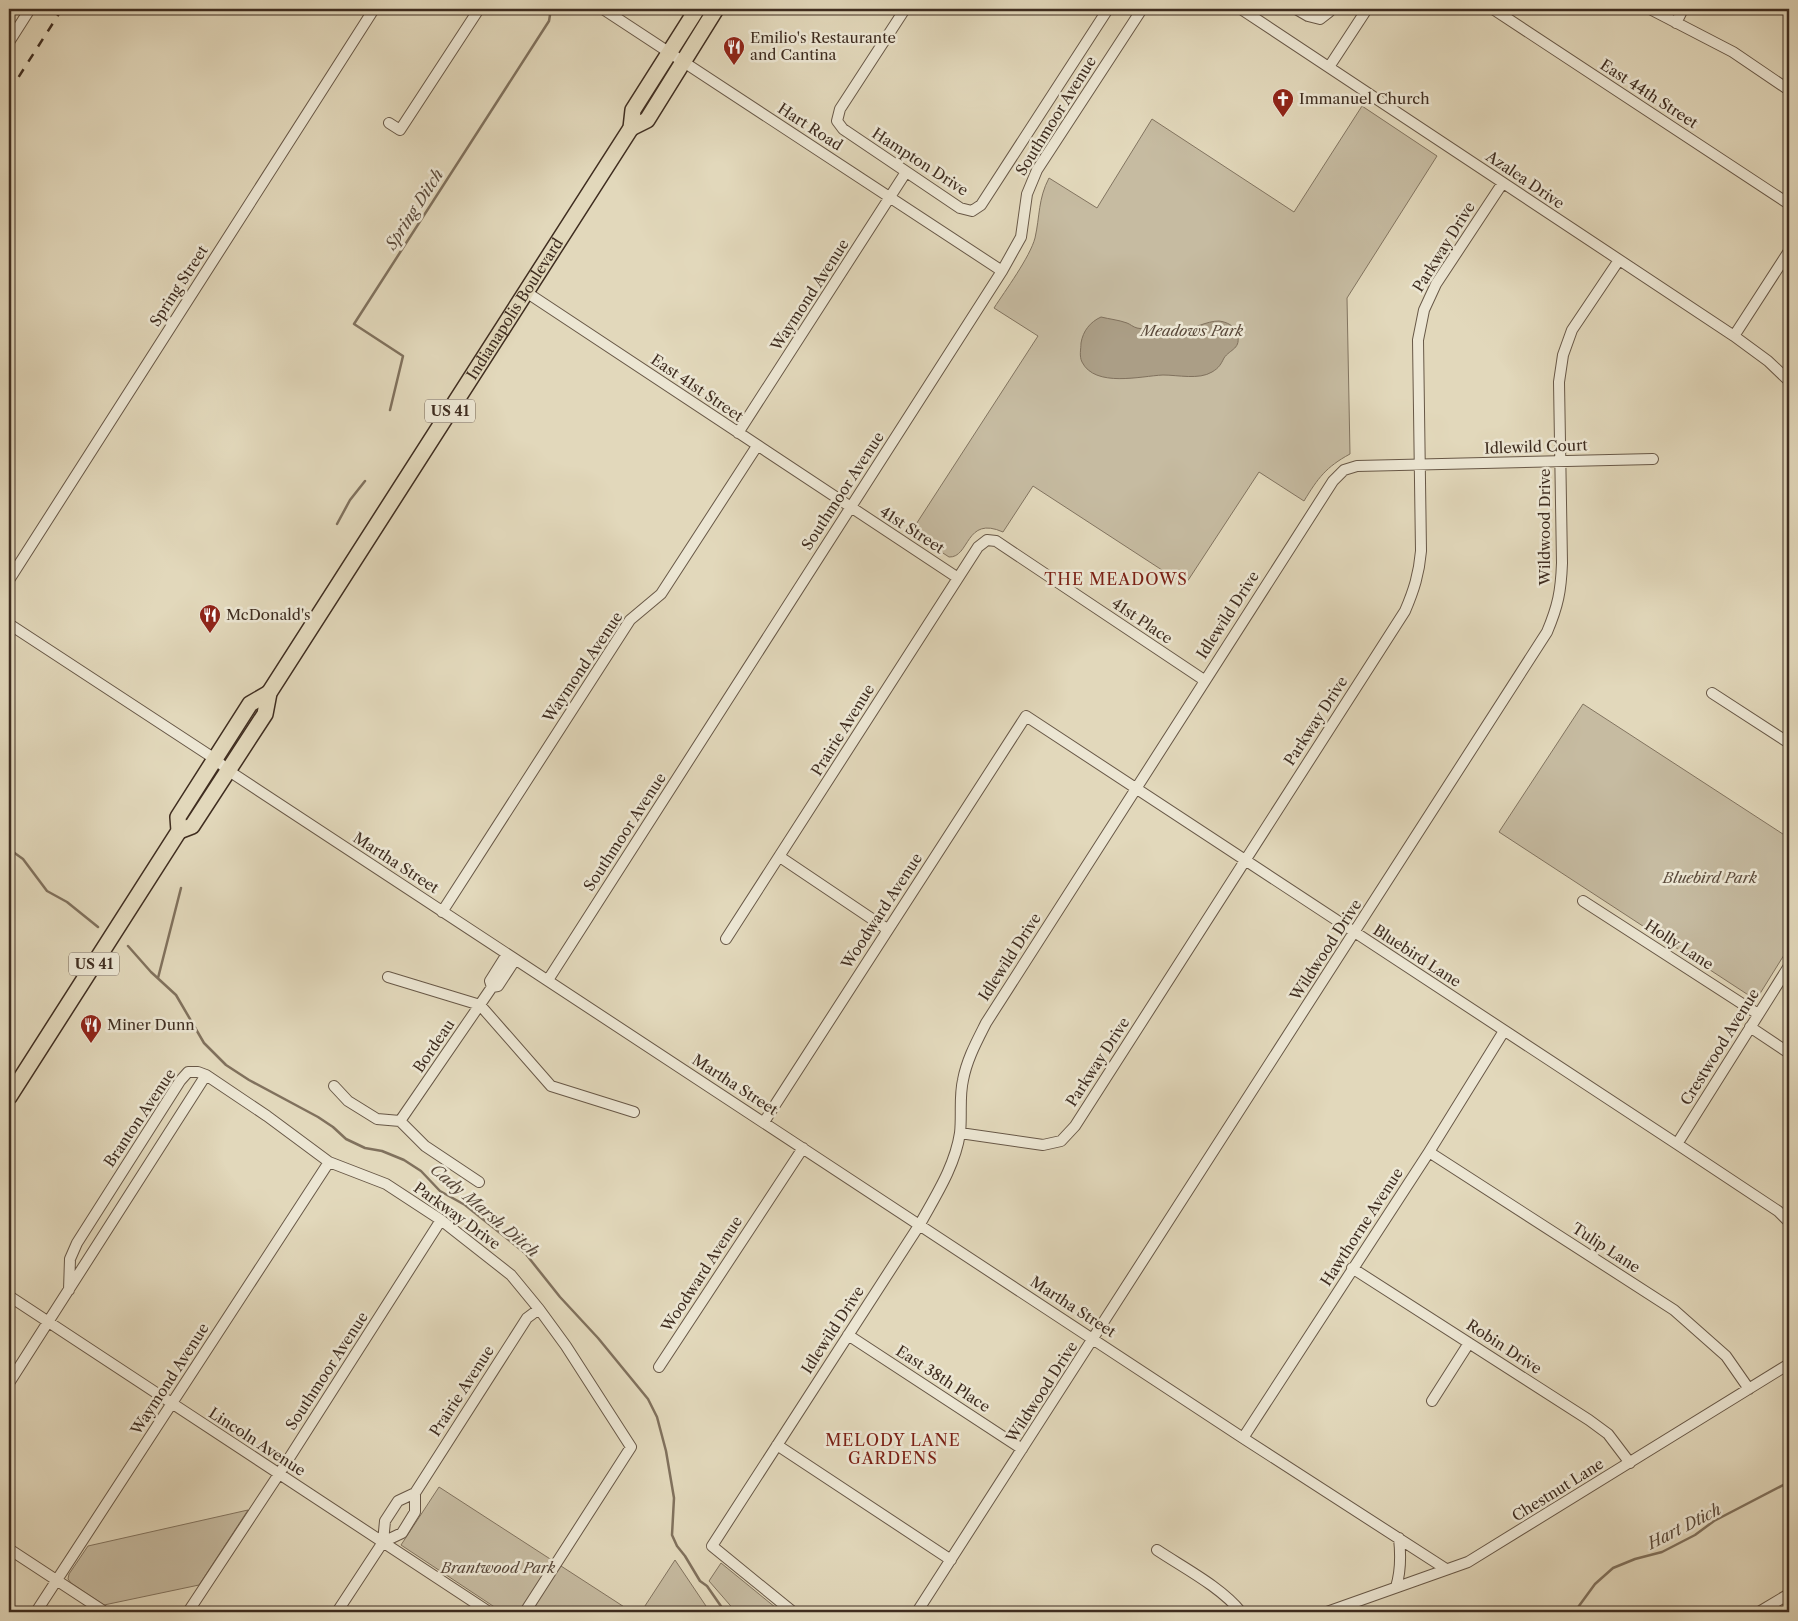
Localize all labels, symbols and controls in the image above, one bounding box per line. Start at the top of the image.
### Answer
place label: Emilio's Restaurante and Cantina [750,28,896,64]
restaurant icon: Emilio's Restaurante and Cantina [722,35,746,66]
street label: Southmoor Avenue [1011,53,1100,179]
street label: East 44th Street [1597,55,1702,133]
church icon: Immanuel Church [1271,87,1295,118]
place label: Immanuel Church [1299,89,1430,108]
street label: Hart Road [774,99,846,155]
street label: Hampton Drive [869,123,972,200]
street label: Azalea Drive [1482,146,1568,213]
water label: Spring Ditch [380,165,447,254]
street label: Parkway Drive [1408,198,1479,295]
street label: Indianapolis Boulevard [462,234,567,383]
street label: Waymond Avenue [766,235,853,355]
street label: Spring Street [145,241,212,330]
park label: Meadows Park [1139,321,1244,340]
street label: East 41st Street [648,350,748,426]
road number: US 41 [425,400,475,422]
street label: Southmoor Avenue [797,428,888,553]
street label: Idlewild Court [1484,435,1589,458]
street label: Wildwood Drive [1535,469,1554,586]
street label: 41st Street [876,502,949,558]
street label: Idlewild Drive [1192,567,1263,662]
district label: THE MEADOWS [1044,569,1188,589]
street label: 41st Place [1108,593,1176,648]
restaurant icon: McDonald's [198,603,222,634]
place label: McDonald's [226,605,311,624]
street label: Waymond Avenue [538,608,627,726]
street label: Parkway Drive [1280,673,1351,769]
street label: Prairie Avenue [807,680,878,779]
street label: Southmoor Avenue [579,769,670,894]
street label: Martha Street [350,828,443,898]
street label: Woodward Avenue [836,849,926,973]
park label: Bluebird Park [1662,868,1757,887]
street label: Wildwood Drive [1285,896,1365,1005]
street label: Idlewild Drive [974,909,1045,1004]
street label: Holly Lane [1641,915,1717,974]
street label: Bluebird Lane [1370,920,1465,991]
road number: US 41 [69,952,119,976]
street label: Crestwood Avenue [1676,985,1763,1109]
restaurant icon: Miner Dunn [79,1013,103,1044]
street label: Parkway Drive [1062,1014,1133,1110]
place label: Miner Dunn [107,1015,195,1034]
street label: Bordeau [409,1015,458,1076]
street label: Martha Street [689,1050,782,1120]
street label: Branton Avenue [100,1065,179,1171]
water label: Cady Marsh Ditch [427,1159,543,1261]
street label: Hawthorne Avenue [1316,1164,1407,1290]
street label: Parkway Drive [410,1178,504,1253]
street label: Woodward Avenue [656,1212,746,1336]
street label: Tulip Lane [1568,1218,1644,1277]
street label: Martha Street [1027,1272,1120,1342]
street label: Idlewild Drive [797,1282,868,1377]
street label: Southmoor Avenue [281,1308,372,1433]
street label: Robin Drive [1463,1315,1546,1378]
street label: Waymond Avenue [126,1319,213,1439]
street label: Wildwood Drive [1001,1338,1081,1447]
street label: East 38th Place [893,1341,994,1416]
street label: Prairie Avenue [425,1342,498,1440]
street label: Lincoln Avenue [205,1403,309,1480]
district label: MELODY LANE GARDENS [825,1430,961,1468]
street label: Chestnut Lane [1508,1454,1607,1525]
water label: Hart Dtich [1642,1499,1724,1554]
park label: Brantwood Park [440,1558,556,1577]

